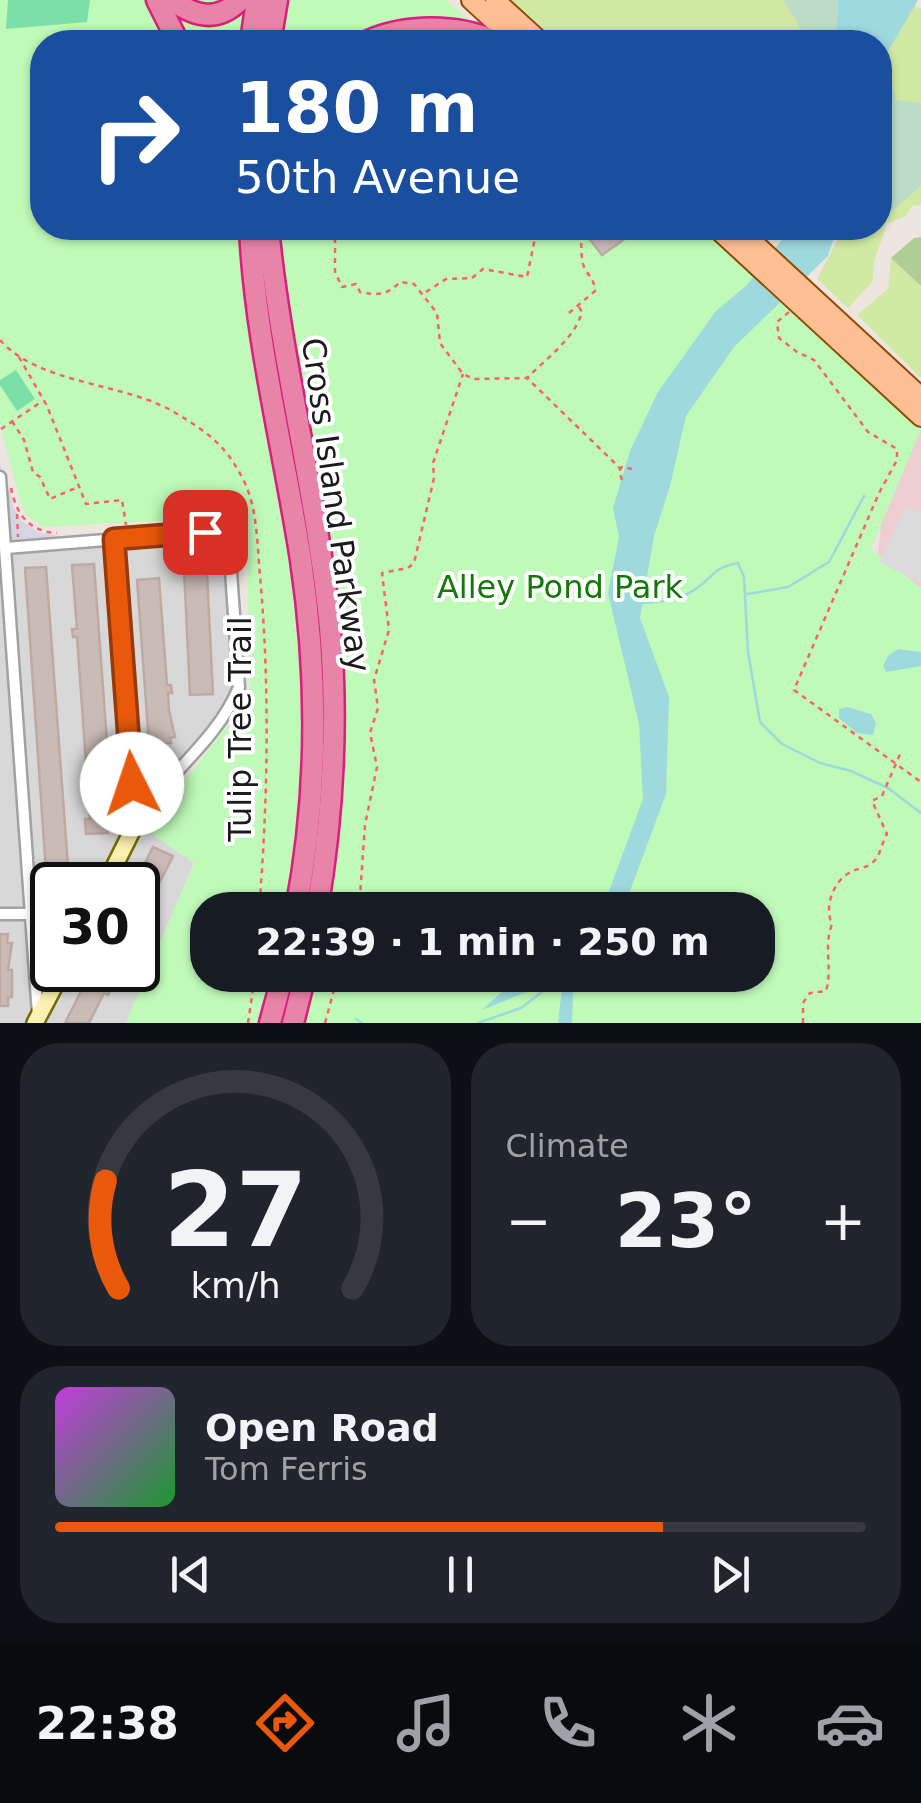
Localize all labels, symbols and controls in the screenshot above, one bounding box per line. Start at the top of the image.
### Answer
text: 180 m [235,67,478,149]
icon: right [70,70,200,200]
text: 50th Avenue [235,151,520,204]
street label: Cross Island Parkway [294,335,378,675]
pin [163,490,248,575]
icon: arrive [178,505,233,560]
park label: Alley Pond Park [437,568,684,606]
street label: Tulip Tree Trail [221,616,259,843]
position arrow [80,732,184,836]
speed limit sign: 30 [30,862,160,992]
text: 22:39 · 1 min · 250 m [255,920,710,964]
text: Climate [506,1127,629,1165]
text: 27 [163,1149,308,1271]
text: 23° [615,1177,757,1265]
text: − [506,1189,552,1253]
text: + [820,1189,866,1253]
text: km/h [190,1265,280,1306]
text: Open Road [205,1406,439,1450]
text: Tom Ferris [205,1450,368,1488]
icon: previous [163,1547,218,1602]
icon: pause [433,1547,488,1602]
icon: next [703,1547,758,1602]
icon: directions [250,1688,320,1758]
icon: music [391,1688,461,1758]
icon: phone [533,1688,603,1758]
icon: climate [674,1688,744,1758]
icon: car [815,1688,885,1758]
text: 22:38 [36,1697,179,1750]

